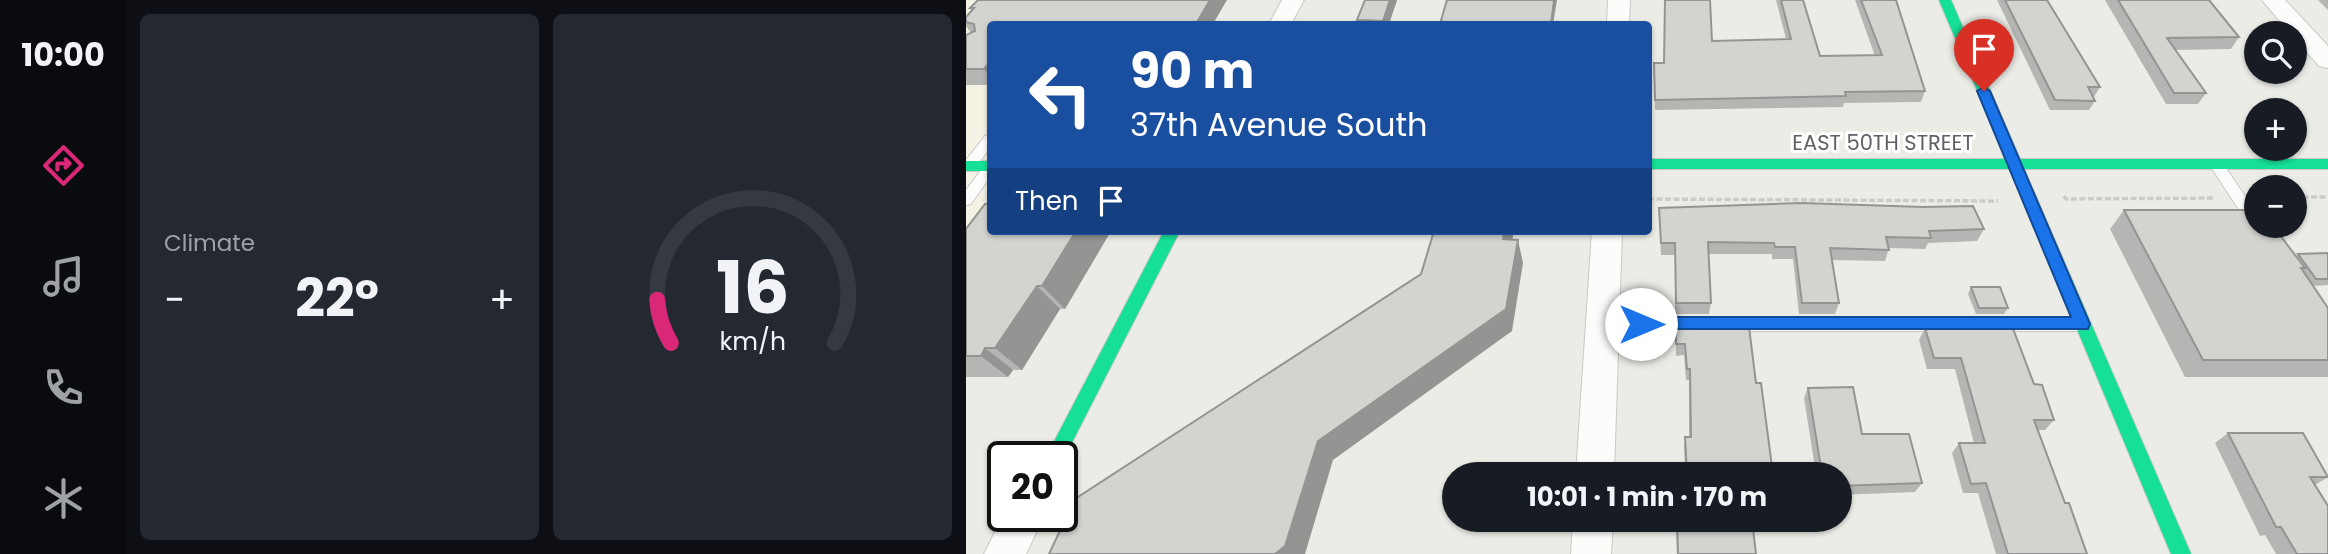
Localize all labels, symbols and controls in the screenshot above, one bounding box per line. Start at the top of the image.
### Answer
pin [1954,19,2014,91]
map controls [2244,21,2307,238]
button: search [2244,21,2307,84]
icon: arrive [1965,30,2003,68]
text: 10:00 [21,32,105,77]
text: 90 m [1130,37,1254,105]
icon: left [1015,49,1106,140]
button: + [2244,98,2307,161]
text: 37th Avenue South [1130,102,1428,147]
street label: EAST 50TH STREET [1792,128,1974,157]
icon: directions [39,141,88,190]
button: − [2244,175,2307,238]
icon: arrive [1092,182,1130,220]
text: Then [1015,183,1078,219]
text: Climate [164,227,255,259]
text: 16 [716,237,789,338]
icon: music [39,252,88,301]
text: 22° [295,262,379,335]
text: − [164,273,185,326]
text: + [489,273,515,326]
position arrow [1604,287,1678,361]
text: km/h [719,324,786,359]
icon: phone [39,363,88,412]
speed limit sign: 20 [987,441,1078,532]
icon: climate [39,474,88,523]
text: 10:01 · 1 min · 170 m [1527,479,1767,515]

